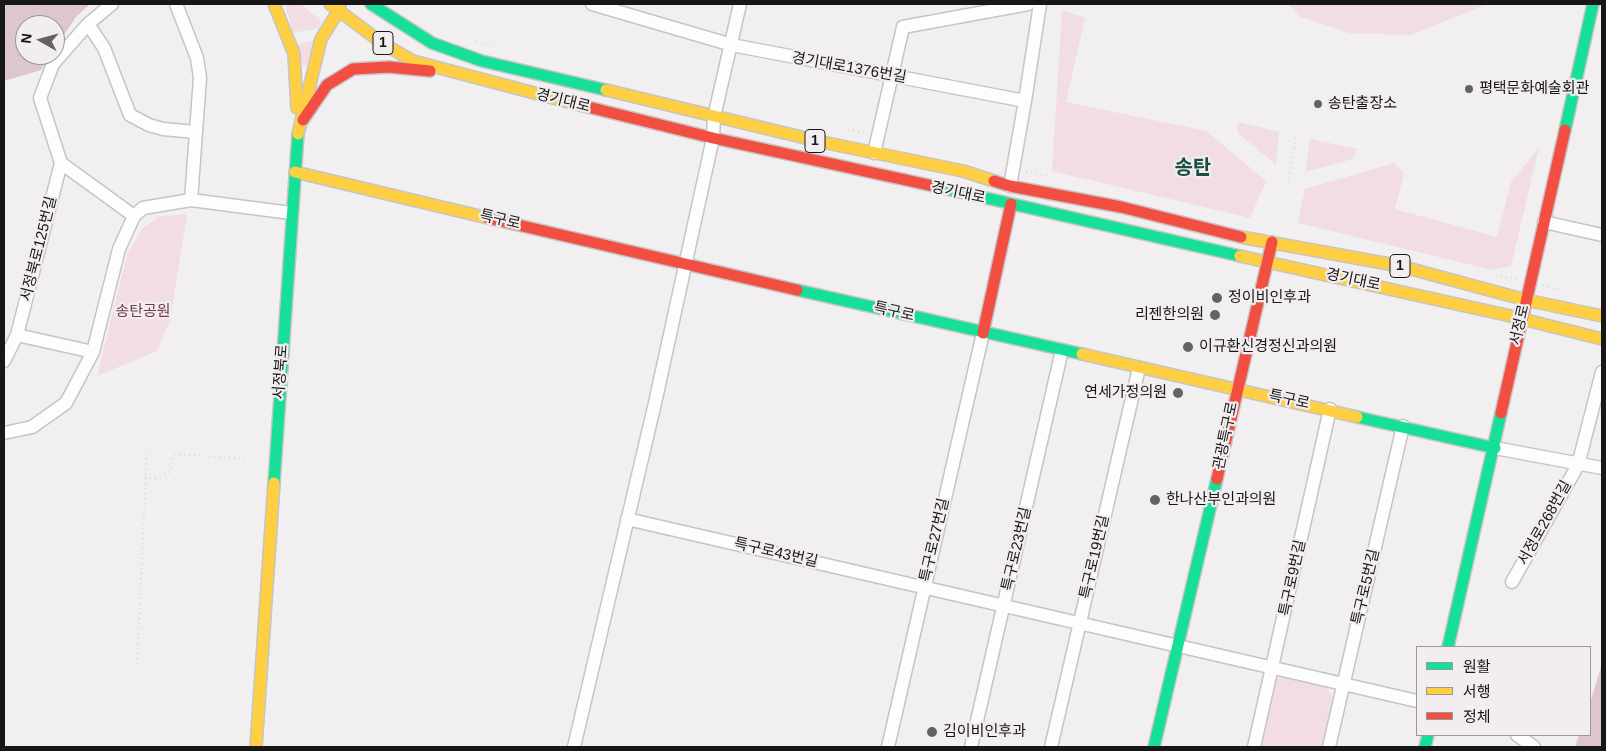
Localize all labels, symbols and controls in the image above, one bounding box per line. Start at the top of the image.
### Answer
north arrow [15,15,65,65]
text: N [18,32,35,44]
road number: 1 [373,32,393,54]
street label: 경기대로1376번길 [790,49,908,87]
place label: 평택문화예술회관 [1479,80,1589,98]
marker: 평택문화예술회관 [1463,83,1475,95]
street label: 경기대로 [534,86,592,116]
place label: 송탄출장소 [1328,95,1397,113]
marker: 송탄출장소 [1312,98,1324,110]
road number: 1 [805,130,825,152]
district label: 송탄 [1175,156,1211,180]
street label: 경기대로 [929,178,987,208]
street label: 서정북로125번길 [17,195,61,303]
street label: 특구로 [478,207,522,233]
road number: 1 [1390,255,1410,278]
street label: 경기대로 [1324,265,1382,295]
place label: 정이비인후과 [1228,289,1311,307]
marker: 정이비인후과 [1210,291,1224,305]
street label: 특구로 [872,299,916,325]
park label: 송탄공원 [115,303,171,321]
street label: 서정로 [1507,303,1533,347]
place label: 리젠한의원 [1135,306,1204,324]
marker: 리젠한의원 [1208,308,1222,322]
place label: 이규환신경정신과의원 [1199,338,1337,356]
marker: 이규환신경정신과의원 [1181,340,1195,354]
street label: 서정북로 [270,344,292,400]
place label: 연세가정의원 [1084,384,1167,402]
marker: 연세가정의원 [1171,386,1185,400]
street label: 특구로 [1267,387,1311,413]
street label: 관광특구로 [1210,400,1242,472]
street label: 서정로268번길 [1514,478,1576,568]
place label: 한나산부인과의원 [1166,491,1276,509]
marker: 한나산부인과의원 [1148,493,1162,507]
street label: 특구로27번길 [917,496,953,584]
street label: 특구로23번길 [999,505,1035,593]
street label: 특구로19번길 [1077,513,1113,601]
street label: 특구로43번길 [732,535,820,571]
street label: 특구로9번길 [1276,538,1310,618]
street label: 특구로5번길 [1349,547,1383,627]
legend [1416,646,1591,736]
text: 원활 [1463,658,1491,675]
text: 서행 [1463,683,1491,700]
text: 정체 [1463,708,1491,725]
place label: 김이비인후과 [943,723,1026,741]
marker: 김이비인후과 [925,725,939,739]

